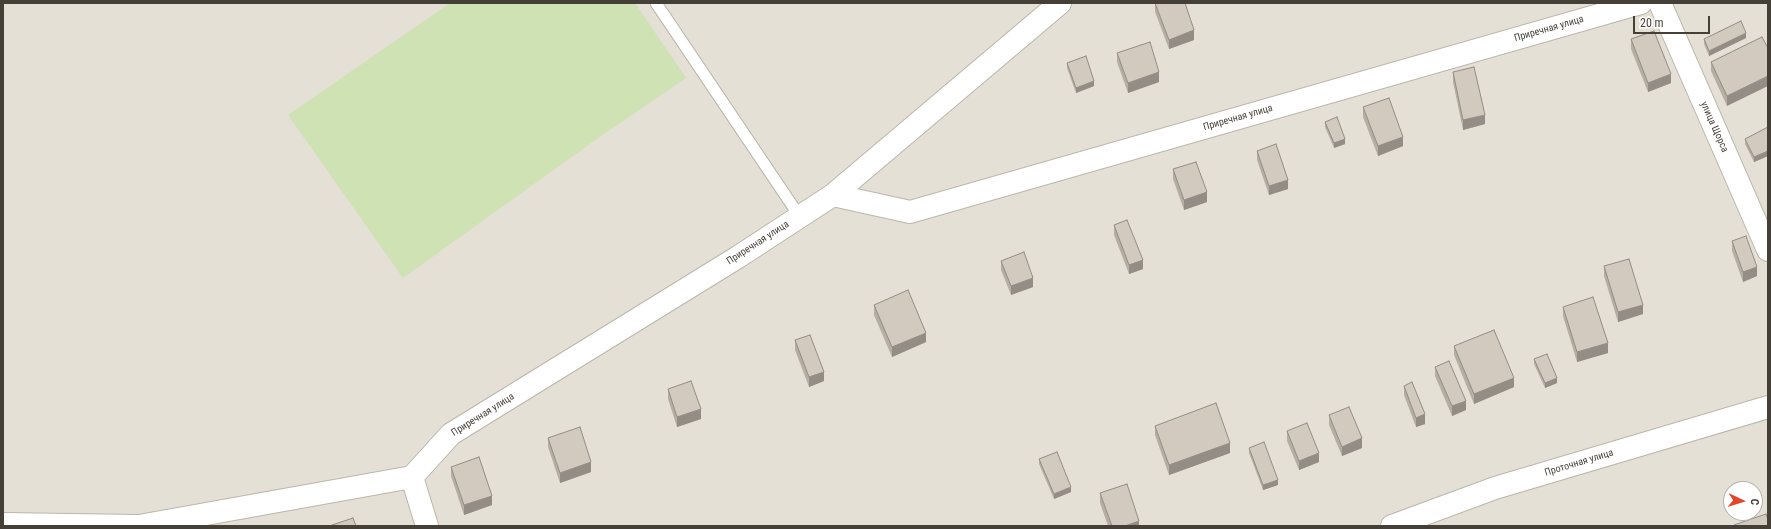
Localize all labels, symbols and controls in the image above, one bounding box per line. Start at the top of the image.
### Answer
scale bar [1635,8,1712,34]
street label: Приречная улица [1513,13,1585,45]
text: 20 m [1640,16,1664,30]
street label: улица Щорса [1697,100,1731,154]
street label: Приречная улица [1202,102,1274,134]
street label: Приречная улица [725,218,791,268]
street label: Приречная улица [449,391,517,439]
street label: Проточная улица [1543,447,1615,479]
north arrow [1723,481,1763,521]
text: С [1748,498,1761,505]

